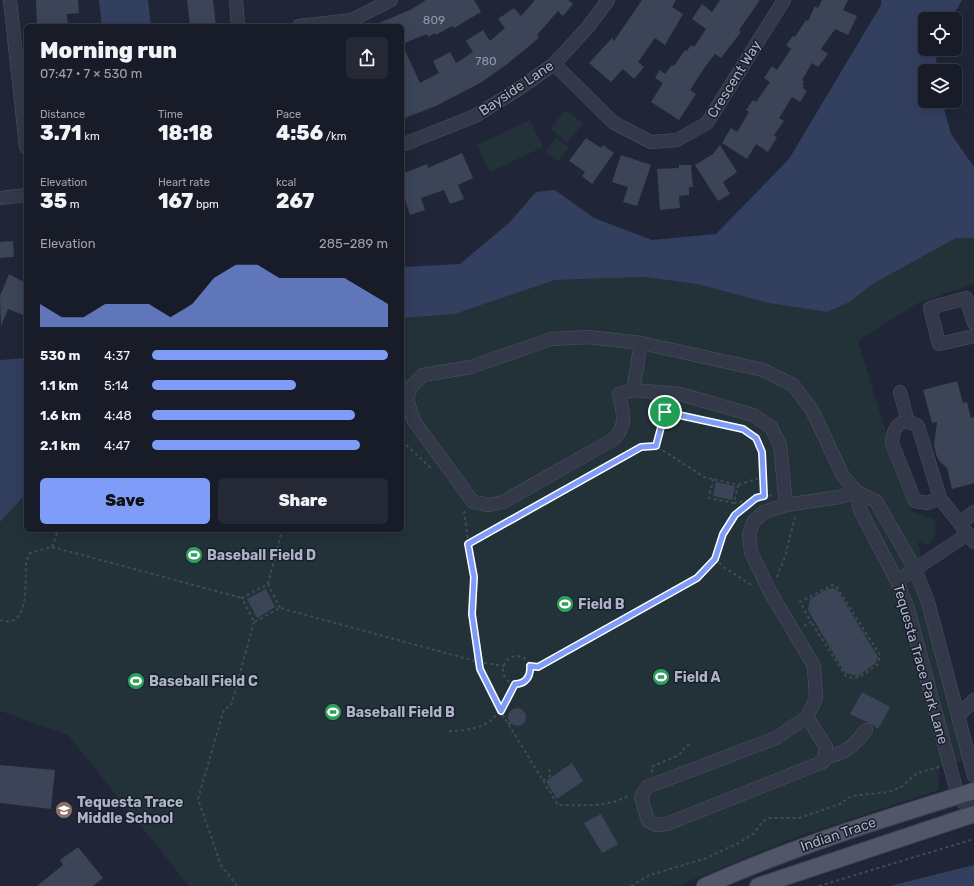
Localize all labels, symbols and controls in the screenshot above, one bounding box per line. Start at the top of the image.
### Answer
map controls [918,12,962,108]
button: locate [918,12,962,56]
house number: 809 [423,13,445,27]
text: Morning run [40,37,177,64]
button: share [346,37,388,79]
street label: Crescent Way [704,37,765,121]
house number: 780 [475,54,497,68]
street label: Bayside Lane [476,57,557,120]
button: layers [918,64,962,108]
text: 07:47 · 7 × 530 m [40,66,142,81]
text: Distance [40,108,85,121]
text: Time [158,108,183,121]
text: Pace [276,108,301,121]
text: 3.71 [40,121,82,145]
text: 18:18 [158,121,213,145]
text: 4:56 [276,121,323,145]
text: km [82,130,100,143]
text: /km [323,130,347,143]
text: Elevation [40,176,87,189]
text: Heart rate [158,176,210,189]
text: kcal [276,176,296,189]
text: 35 [40,189,67,213]
text: 167 [158,189,193,213]
text: 267 [276,189,314,213]
text: m [67,198,80,211]
text: bpm [193,198,219,211]
text: Elevation [40,236,96,251]
text: 285–289 m [319,236,388,251]
text: 530 m [40,348,80,363]
text: 4:37 [104,348,130,363]
text: 1.1 km [40,378,78,393]
text: 5:14 [104,378,129,393]
pin [648,395,682,429]
icon: arrive [654,401,676,423]
text: 1.6 km [40,408,81,423]
text: 4:48 [104,408,132,423]
text: 2.1 km [40,438,80,453]
text: 4:47 [104,438,130,453]
button: Save [40,478,210,524]
button: Share [218,478,388,524]
sports icon: Baseball Field D [184,545,204,565]
place label: Baseball Field D [207,547,316,564]
street label: Tequesta Trace Park Lane [889,582,952,746]
sports icon: Field B [555,594,575,614]
place label: Field B [578,596,625,613]
sports icon: Field A [651,667,671,687]
place label: Field A [674,669,720,686]
sports icon: Baseball Field C [126,671,146,691]
place label: Baseball Field C [149,673,258,690]
sports icon: Baseball Field B [323,702,343,722]
place label: Baseball Field B [346,704,455,721]
place label: Tequesta Trace Middle School [77,794,183,827]
school or university icon: Tequesta Trace Middle School [54,800,74,820]
street label: Indian Trace [798,814,878,855]

